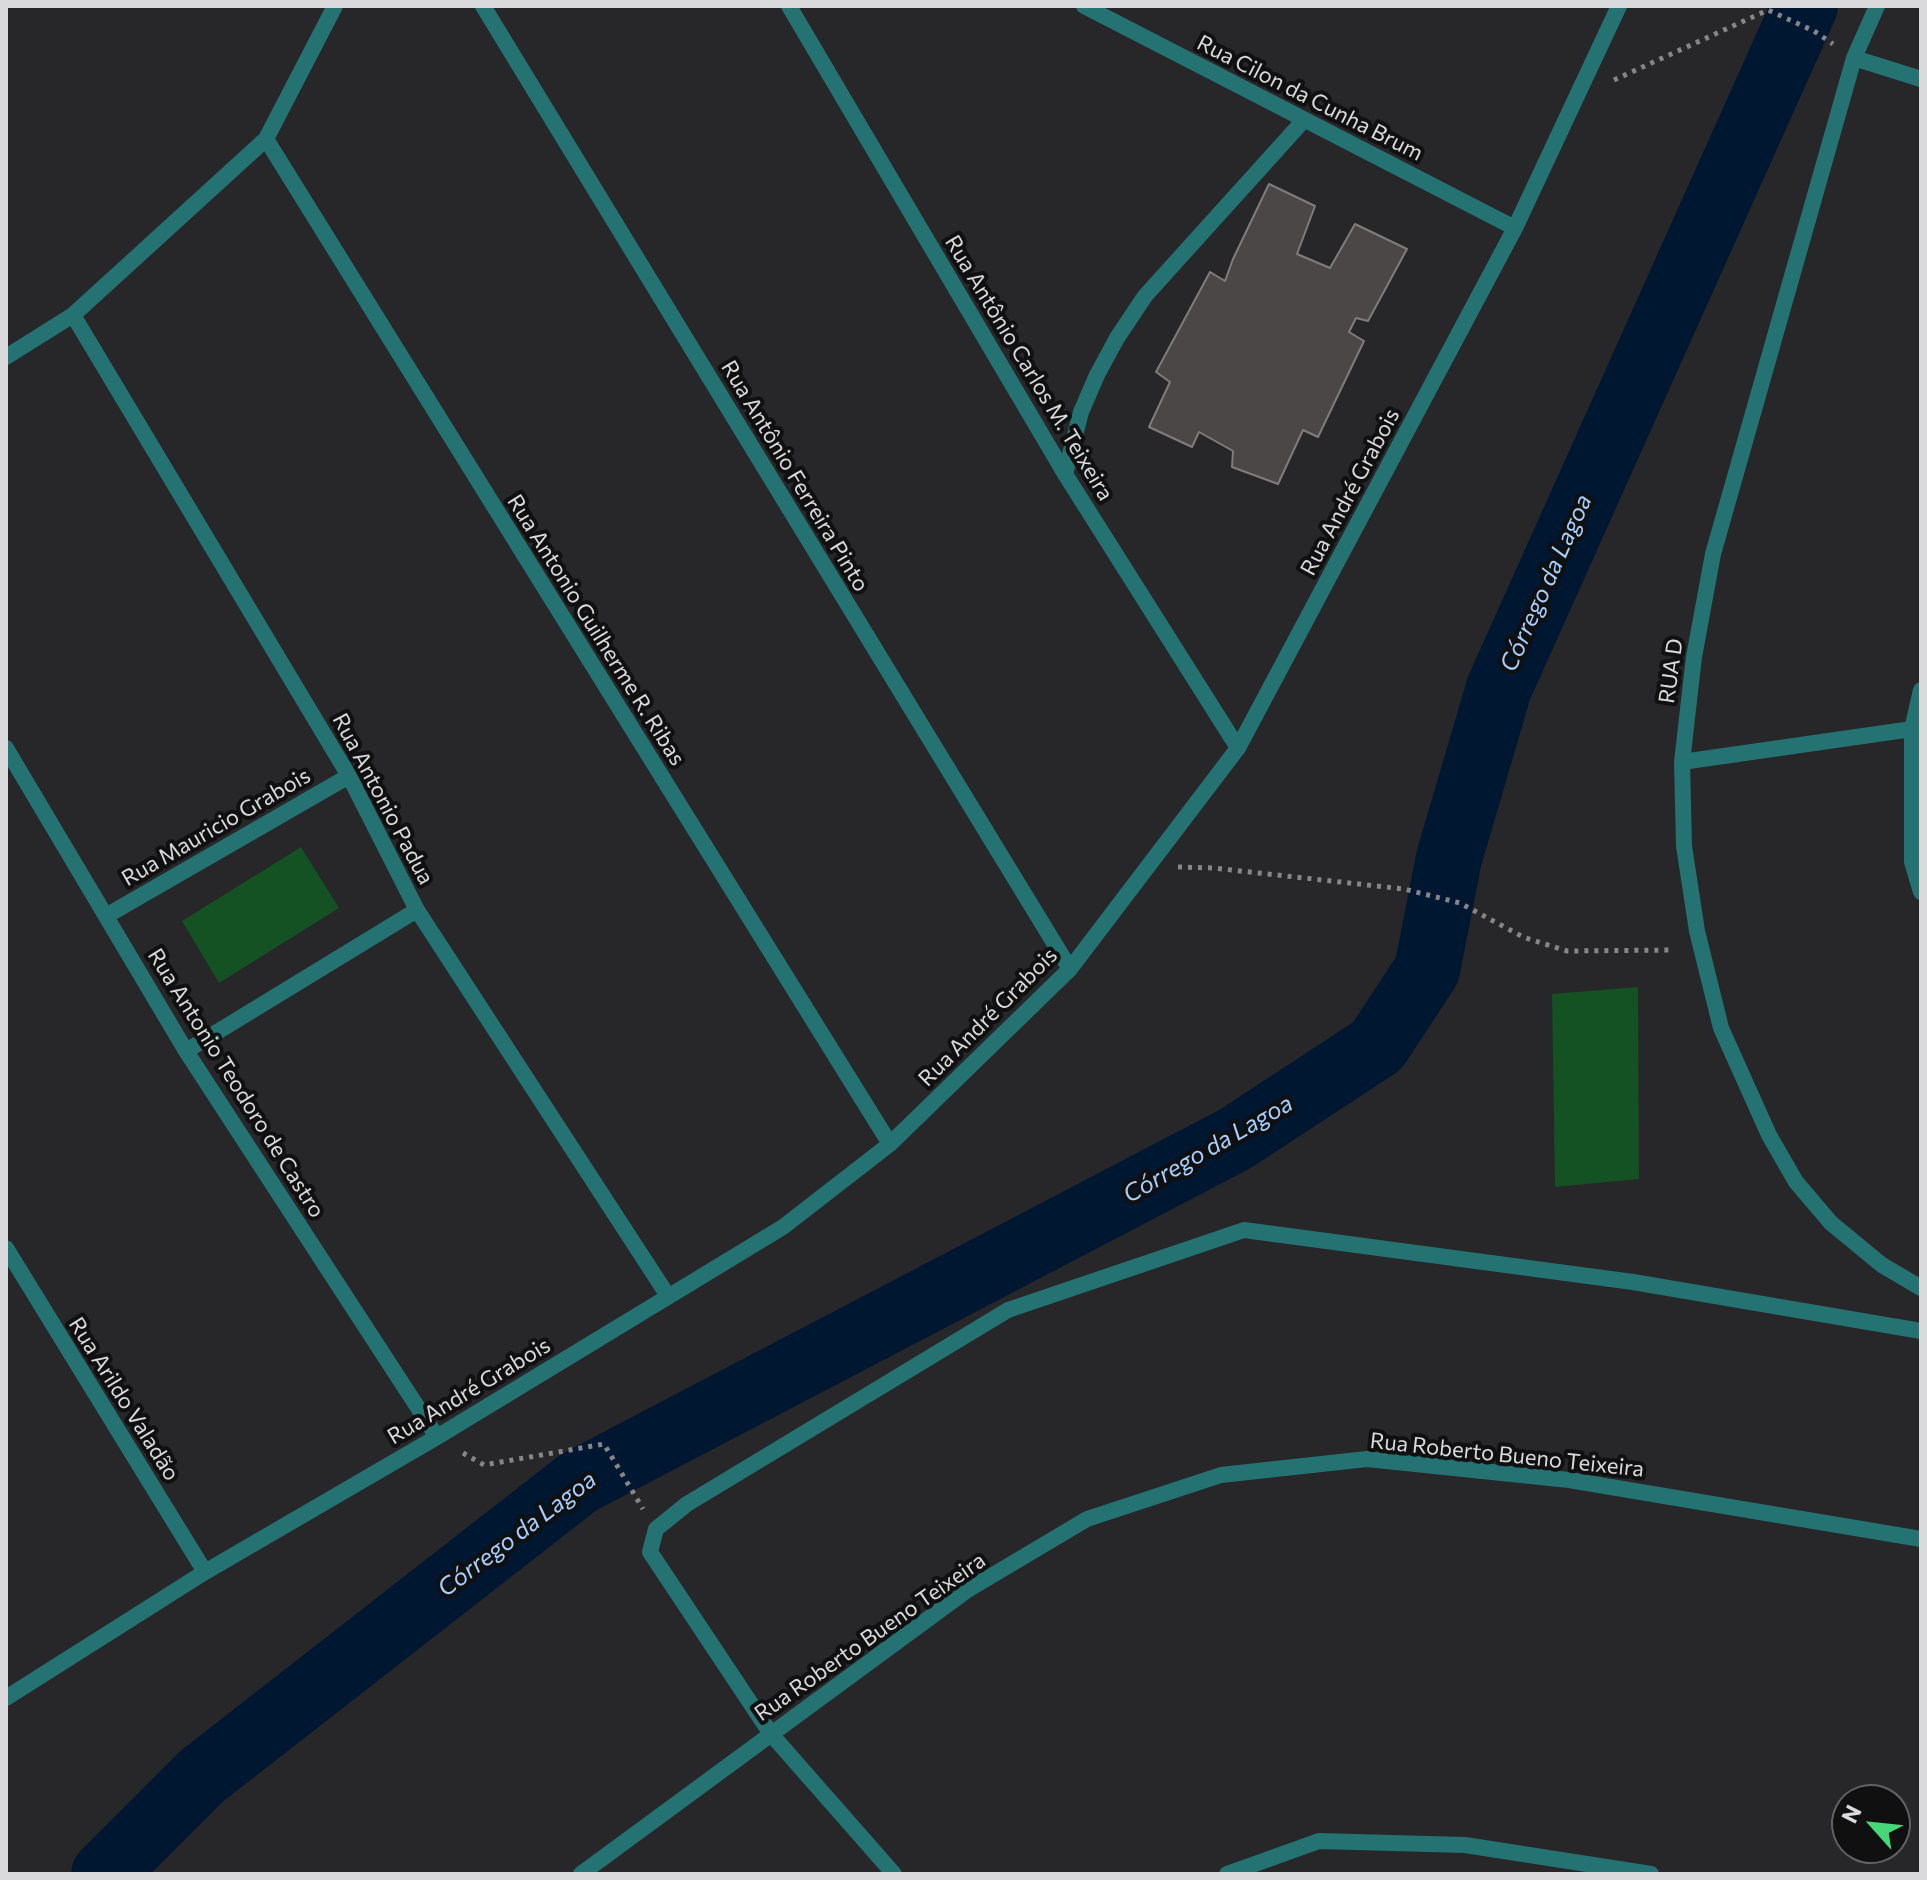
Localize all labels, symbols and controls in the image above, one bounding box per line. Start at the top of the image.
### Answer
street label: Rua Cilon da Cunha Brum [1193,29,1427,167]
street label: Rua Antônio Carlos M. Teixeira [939,231,1119,505]
street label: Rua Antônio Ferreira Pinto [716,356,874,596]
street label: Rua André Grabois [1295,404,1405,580]
street label: Rua Antonio Guilherme R. Ribas [501,490,691,770]
water label: Córrego da Lagoa [1494,490,1598,676]
street label: RUA D [1653,637,1689,705]
street label: Rua Antonio Padua [327,709,439,889]
street label: Rua Mauricio Grabois [117,762,315,892]
street label: Rua André Grabois [913,942,1063,1092]
street label: Rua Antonio Teodoro de Castro [142,944,330,1222]
water label: Córrego da Lagoa [1118,1089,1298,1209]
street label: Rua Arildo Valadão [63,1312,185,1486]
street label: Rua André Grabois [383,1332,555,1450]
street label: Rua Roberto Bueno Teixeira [1369,1427,1645,1483]
water label: Córrego da Lagoa [432,1465,602,1603]
street label: Rua Roberto Bueno Teixeira [750,1547,990,1727]
north arrow [1831,1784,1911,1864]
text: N [1835,1800,1867,1827]

